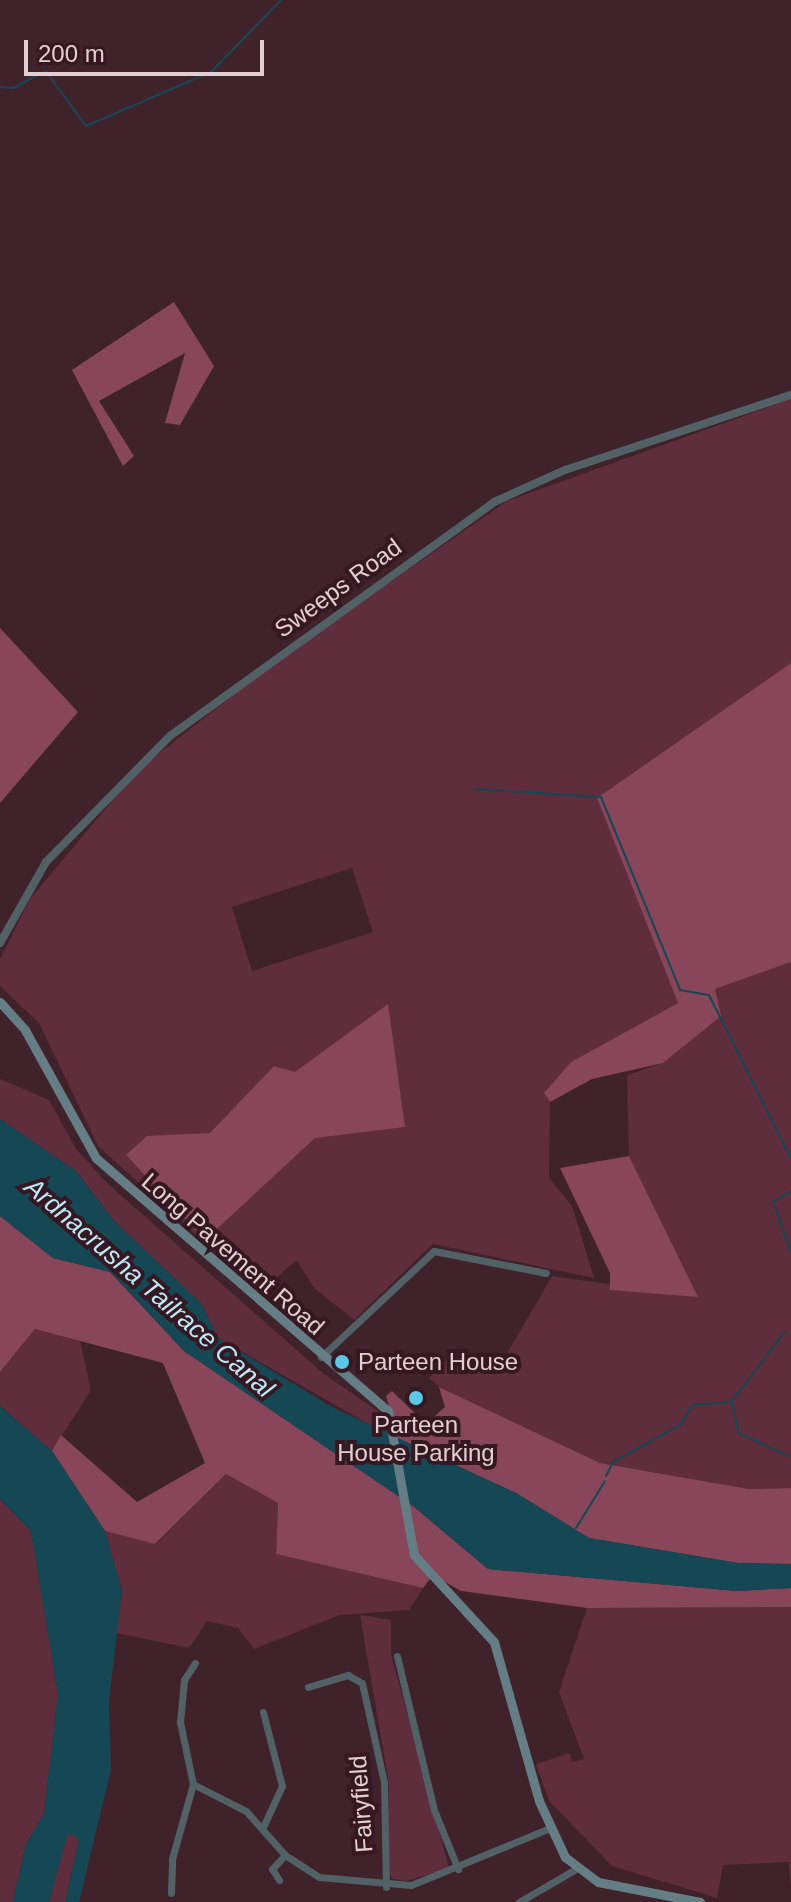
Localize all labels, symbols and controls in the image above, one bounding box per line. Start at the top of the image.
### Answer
scale bar [28,24,268,74]
text: 200 m [38,40,105,67]
street label: Sweeps Road [269,532,407,644]
street label: Long Pavement Road [136,1167,330,1341]
water label: Ardnacrusha Tailrace Canal [18,1171,280,1405]
place label: Parteen House [358,1348,518,1376]
marker: Parteen House [333,1353,351,1371]
marker: Parteen House Parking [407,1389,425,1407]
place label: Parteen House Parking [337,1411,495,1467]
street label: Fairyfield [343,1754,379,1854]

